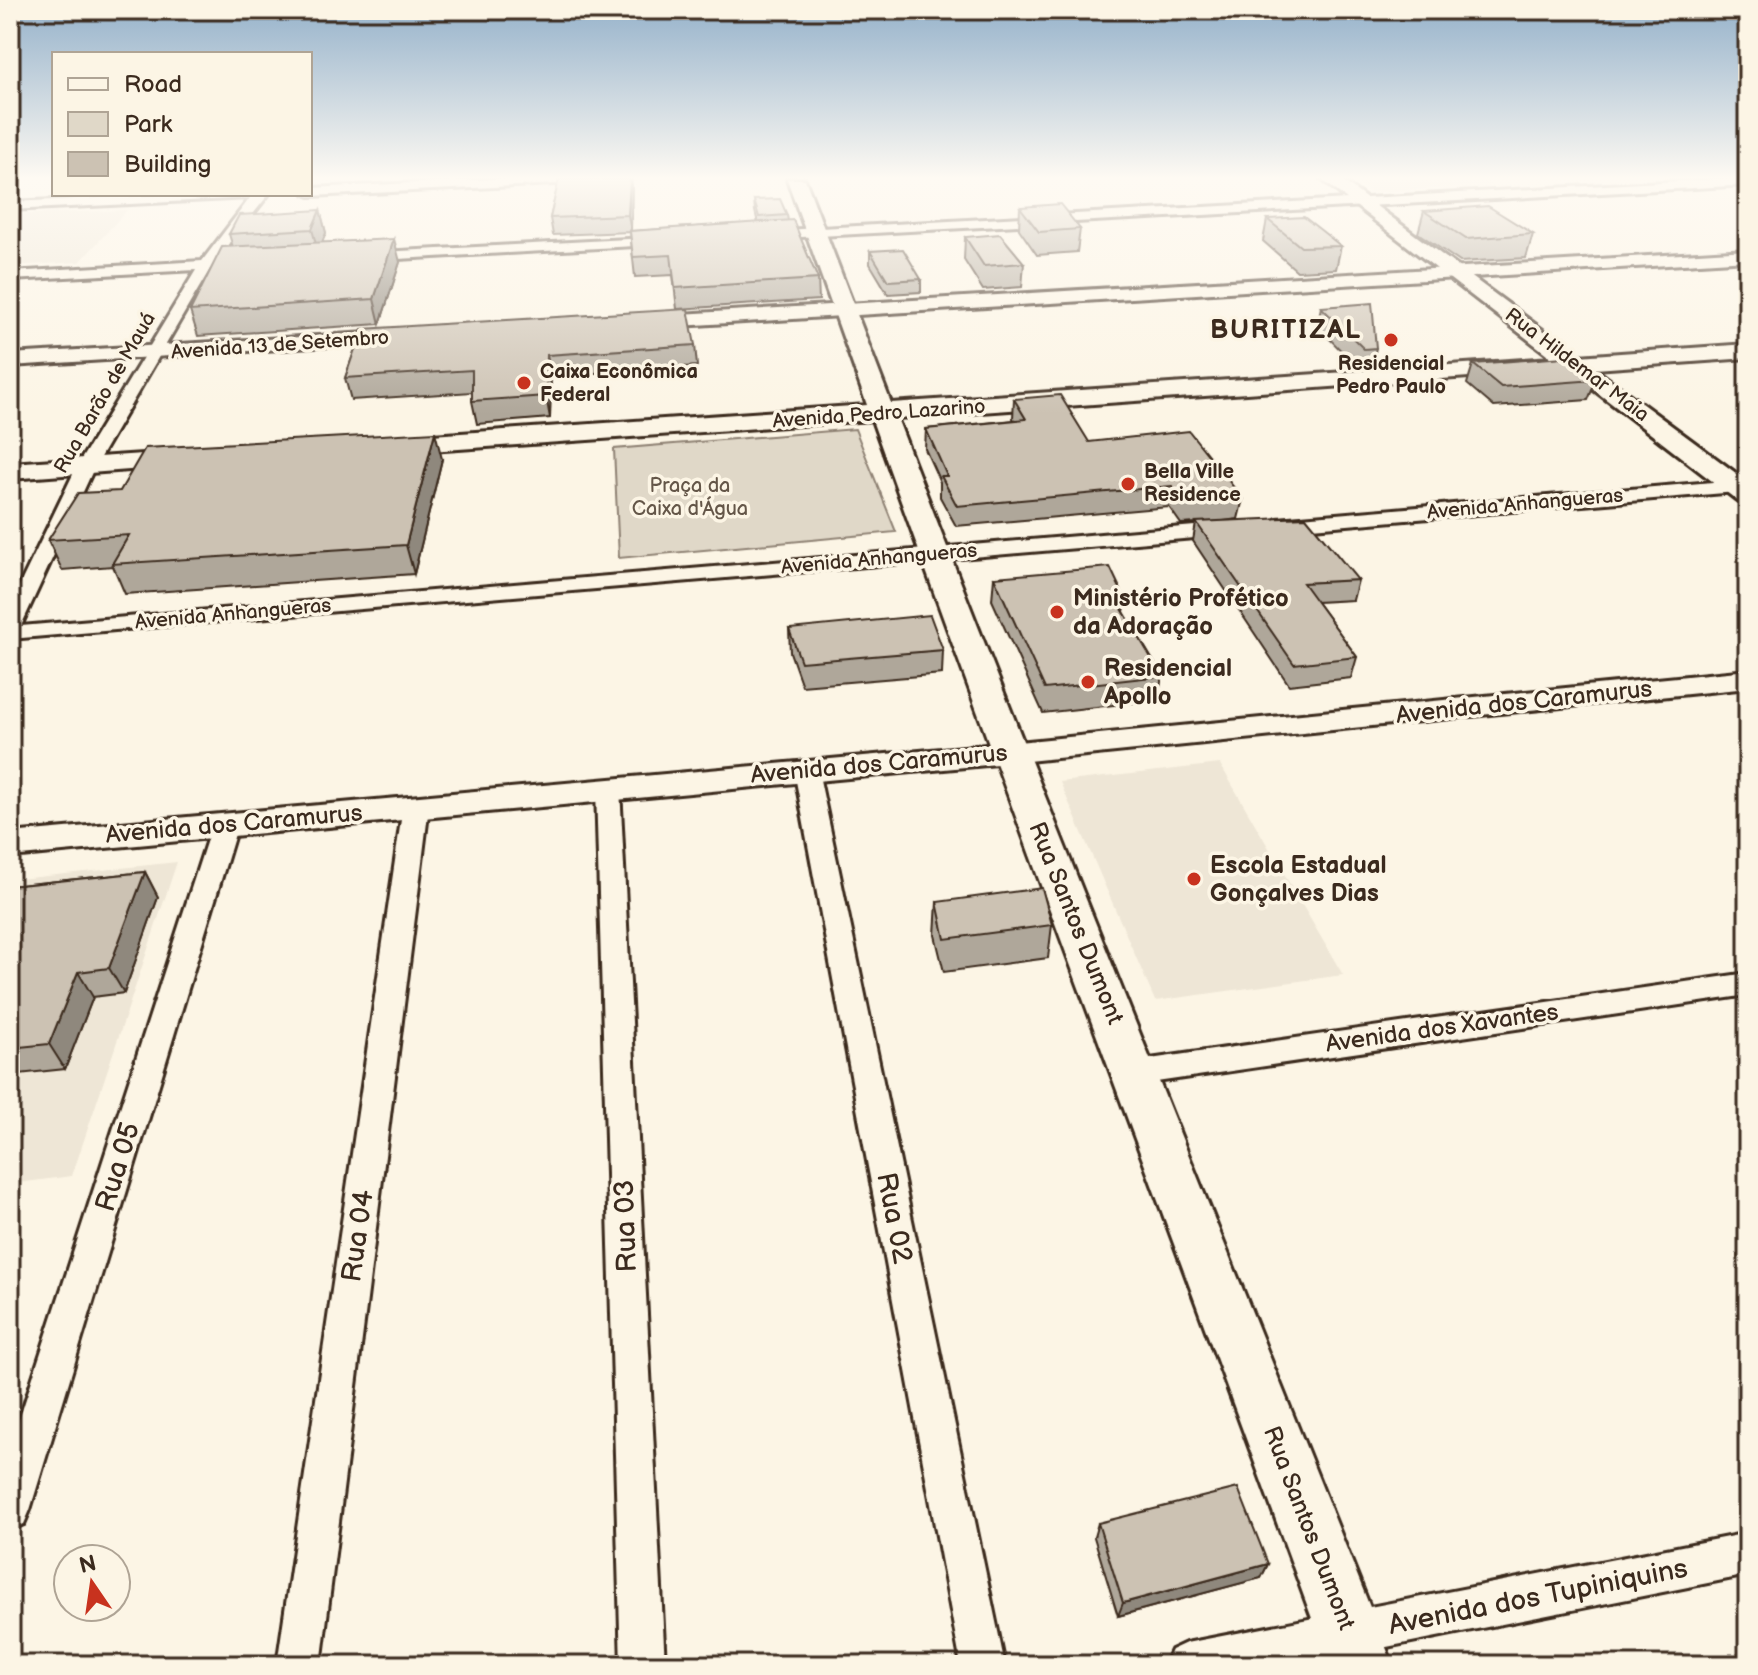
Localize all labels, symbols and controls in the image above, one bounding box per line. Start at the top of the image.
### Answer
legend [52,52,312,196]
text: Road [124,70,182,99]
text: Park [124,110,172,139]
text: Building [124,150,211,179]
street label: Rua Hildemar Maia [1500,303,1654,427]
street label: Rua Barão de Mauá [49,308,161,478]
district label: BURITIZAL [1210,315,1362,346]
street label: Avenida 13 de Setembro [170,325,390,365]
marker: Residencial Pedro Paulo [1382,331,1400,349]
place label: Residencial Pedro Paulo [1336,352,1446,399]
place label: Caixa Econômica Federal [540,360,698,407]
marker: Caixa Econômica Federal [515,374,533,392]
street label: Avenida Pedro Lazarino [772,395,986,433]
place label: Bella Ville Residence [1144,460,1241,507]
park label: Praça da Caixa d'Água [632,474,748,521]
marker: Bella Ville Residence [1119,475,1137,493]
street label: Avenida Anhangueras [1426,483,1624,525]
street label: Avenida Anhangueras [780,538,978,580]
place label: Ministério Profético da Adoração [1073,584,1289,641]
street label: Avenida Anhangueras [134,593,332,635]
marker: Ministério Profético da Adoração [1048,603,1066,621]
place label: Residencial Apollo [1103,654,1232,711]
marker: Residencial Apollo [1079,673,1097,691]
street label: Avenida dos Caramurus [1394,674,1654,730]
street label: Avenida dos Caramurus [749,738,1009,790]
street label: Avenida dos Caramurus [104,798,364,850]
street label: Rua Santos Dumont [1022,818,1130,1029]
place label: Escola Estadual Gonçalves Dias [1210,851,1387,908]
marker: Escola Estadual Gonçalves Dias [1185,870,1203,888]
street label: Avenida dos Xavantes [1324,997,1560,1059]
street label: Rua 05 [89,1118,147,1216]
street label: Rua 02 [869,1170,919,1267]
street label: Rua 03 [608,1179,644,1273]
street label: Rua 04 [335,1188,381,1284]
street label: Rua Santos Dumont [1257,1422,1361,1634]
north arrow [52,1543,132,1623]
text: N [77,1550,99,1580]
street label: Avenida dos Tupiniquins [1386,1552,1691,1642]

